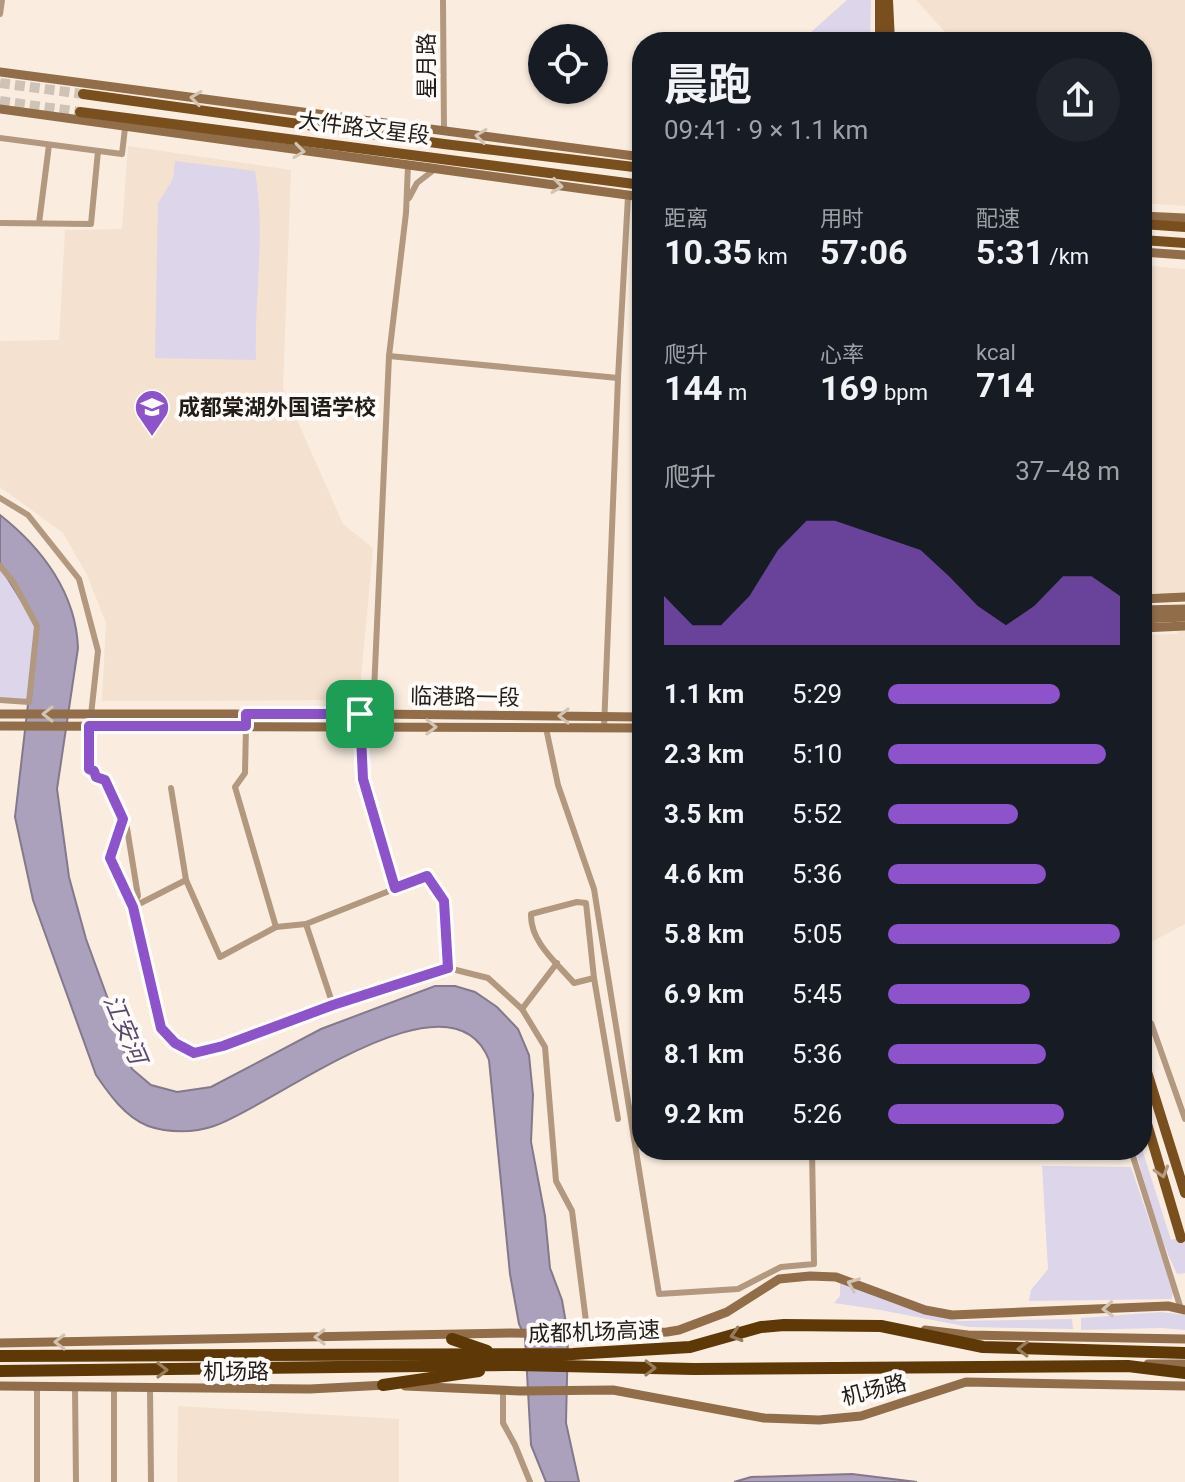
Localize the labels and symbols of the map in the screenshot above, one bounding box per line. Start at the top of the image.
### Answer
street label: 星月路 [414,33,439,99]
one-way arrow [189,90,203,107]
street label: 大件路文星段 [297,108,431,148]
one-way arrow [475,128,488,145]
one-way arrow [292,142,306,159]
one-way arrow [550,177,564,194]
school or university icon: 成都棠湖外国语学校 [133,388,171,438]
place label: 成都棠湖外国语学校 [178,395,376,420]
pin [326,680,394,748]
street label: 临港路一段 [410,684,520,710]
one-way arrow [41,705,54,723]
one-way arrow [557,707,570,725]
one-way arrow [425,718,438,736]
water label: 江安河 [98,990,154,1071]
one-way arrow [1153,1165,1169,1179]
one-way arrow [847,1277,861,1294]
one-way arrow [1101,1300,1114,1317]
street label: 成都机场高速 [528,1317,660,1347]
one-way arrow [730,1326,744,1342]
one-way arrow [313,1328,326,1345]
one-way arrow [53,1333,66,1351]
one-way arrow [1016,1340,1029,1357]
street label: 机场路 [203,1359,269,1384]
one-way arrow [644,1360,657,1377]
one-way arrow [156,1361,169,1378]
street label: 机场路 [839,1370,909,1410]

